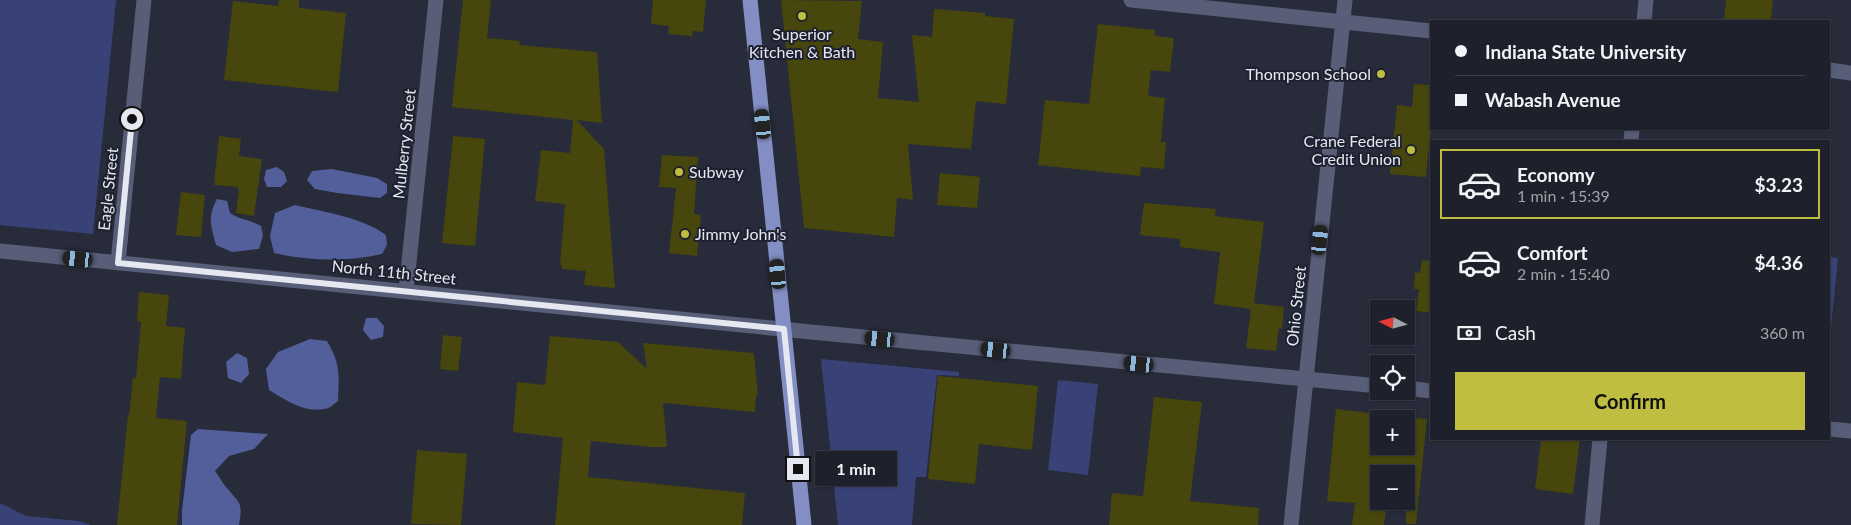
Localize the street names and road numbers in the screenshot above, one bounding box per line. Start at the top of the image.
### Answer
street label: Mulberry Street [388,88,419,200]
street label: Eagle Street [94,146,121,232]
street label: North 11th Street [331,256,457,288]
street label: Ohio Street [1282,265,1309,347]

